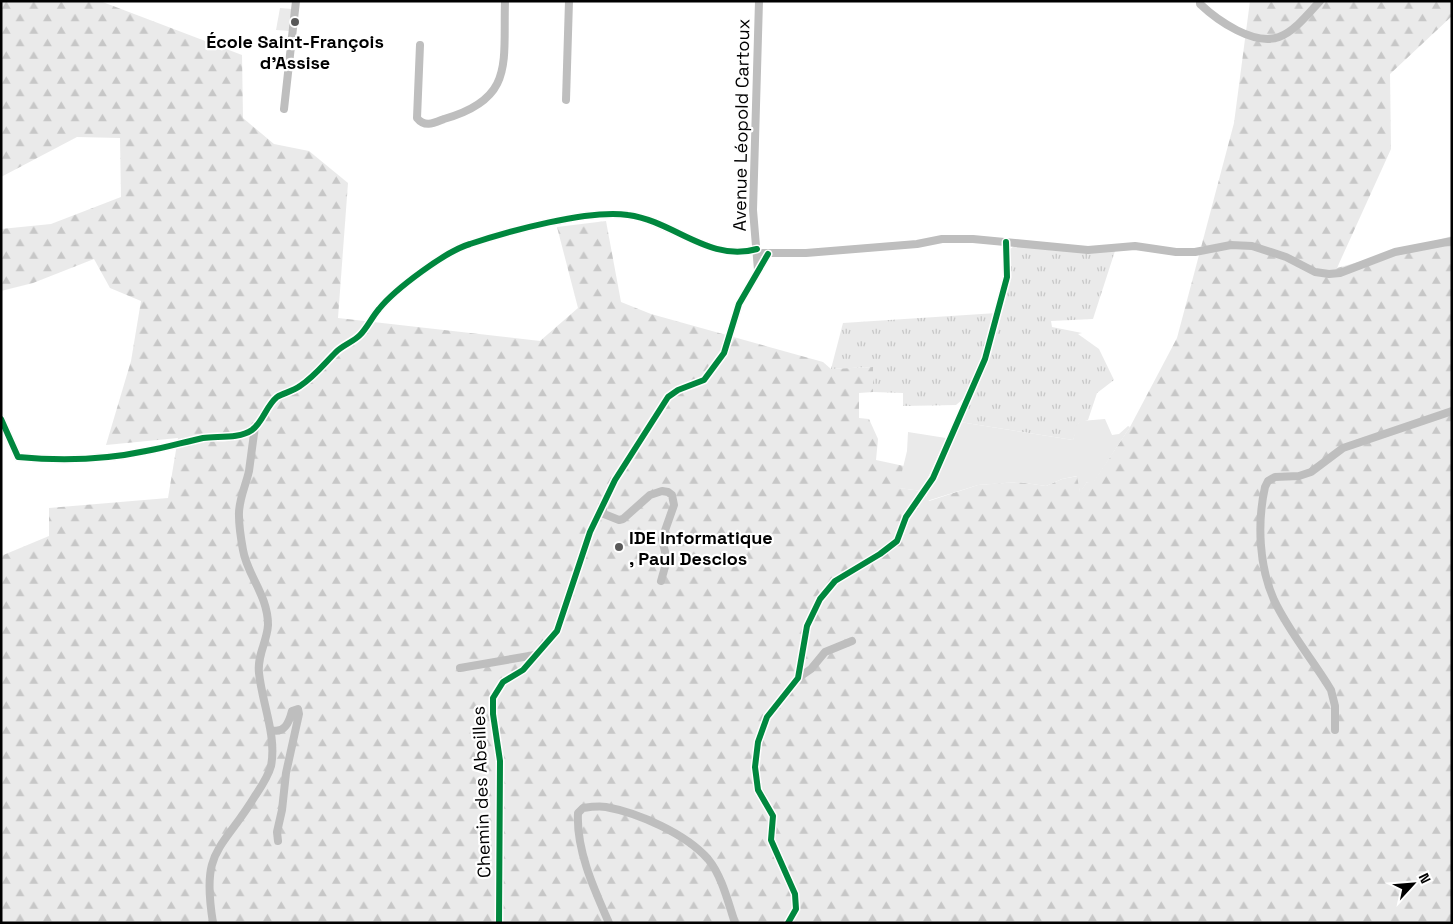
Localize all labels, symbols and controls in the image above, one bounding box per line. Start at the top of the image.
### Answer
marker: École Saint-François d'Assise [289,16,301,28]
street label: Avenue Léopold Cartoux [728,19,754,231]
place label: École Saint-François d'Assise [206,30,384,74]
place label: IDE Informatique , Paul Desclos [629,526,773,570]
marker: IDE Informatique , Paul Desclos [613,541,625,553]
street label: Chemin des Abeilles [467,706,495,878]
north arrow [1388,859,1438,909]
text: N [1415,870,1435,886]

